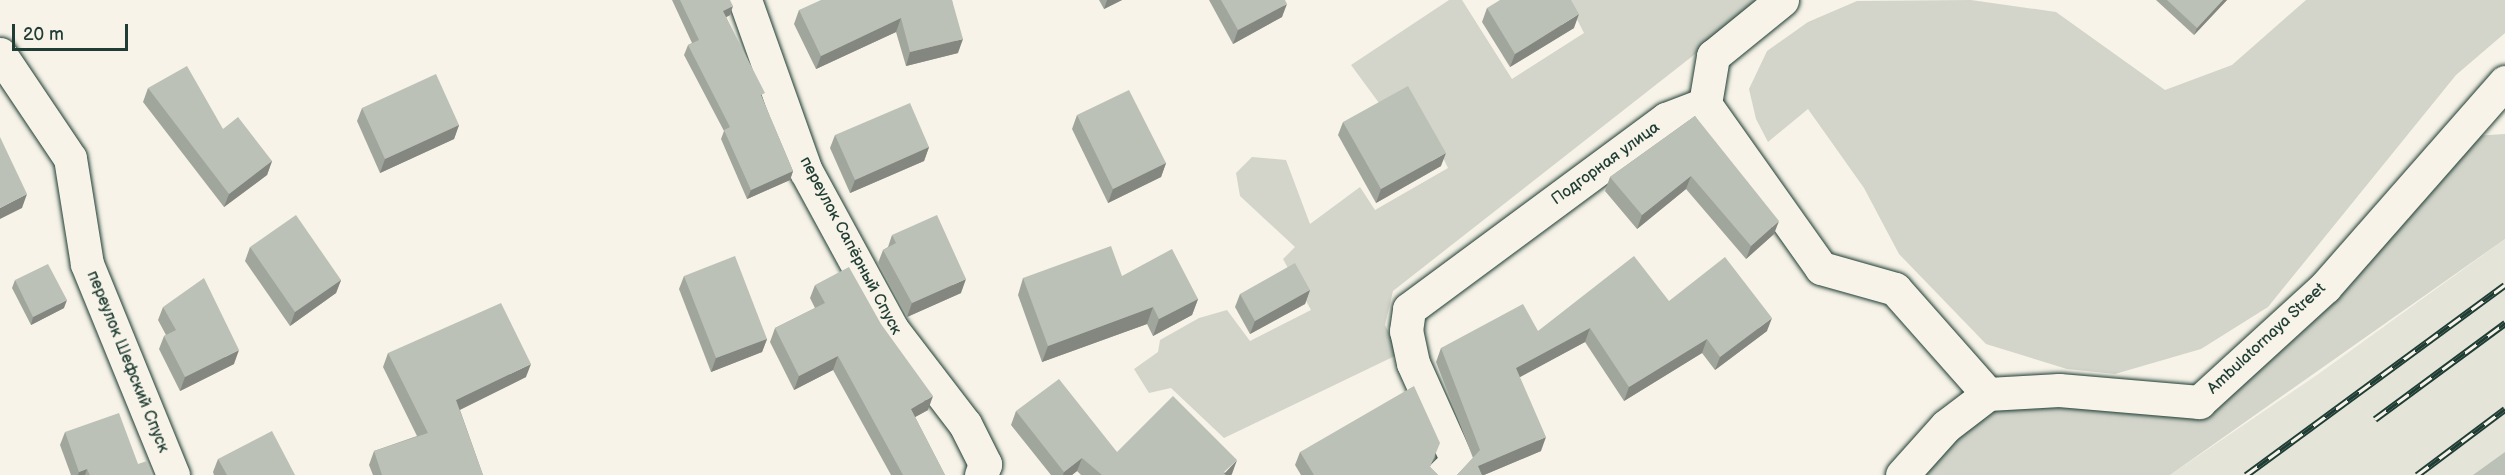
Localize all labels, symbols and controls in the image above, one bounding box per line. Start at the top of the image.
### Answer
scale bar [15,12,130,50]
text: 20 m [23,24,64,45]
street label: Подгорная улица [1548,118,1664,210]
street label: переулок Сапёрный Спуск [795,154,905,338]
street label: переулок Шефский Спуск [82,268,172,456]
street label: Ambulatornaya Street [2204,279,2330,399]

